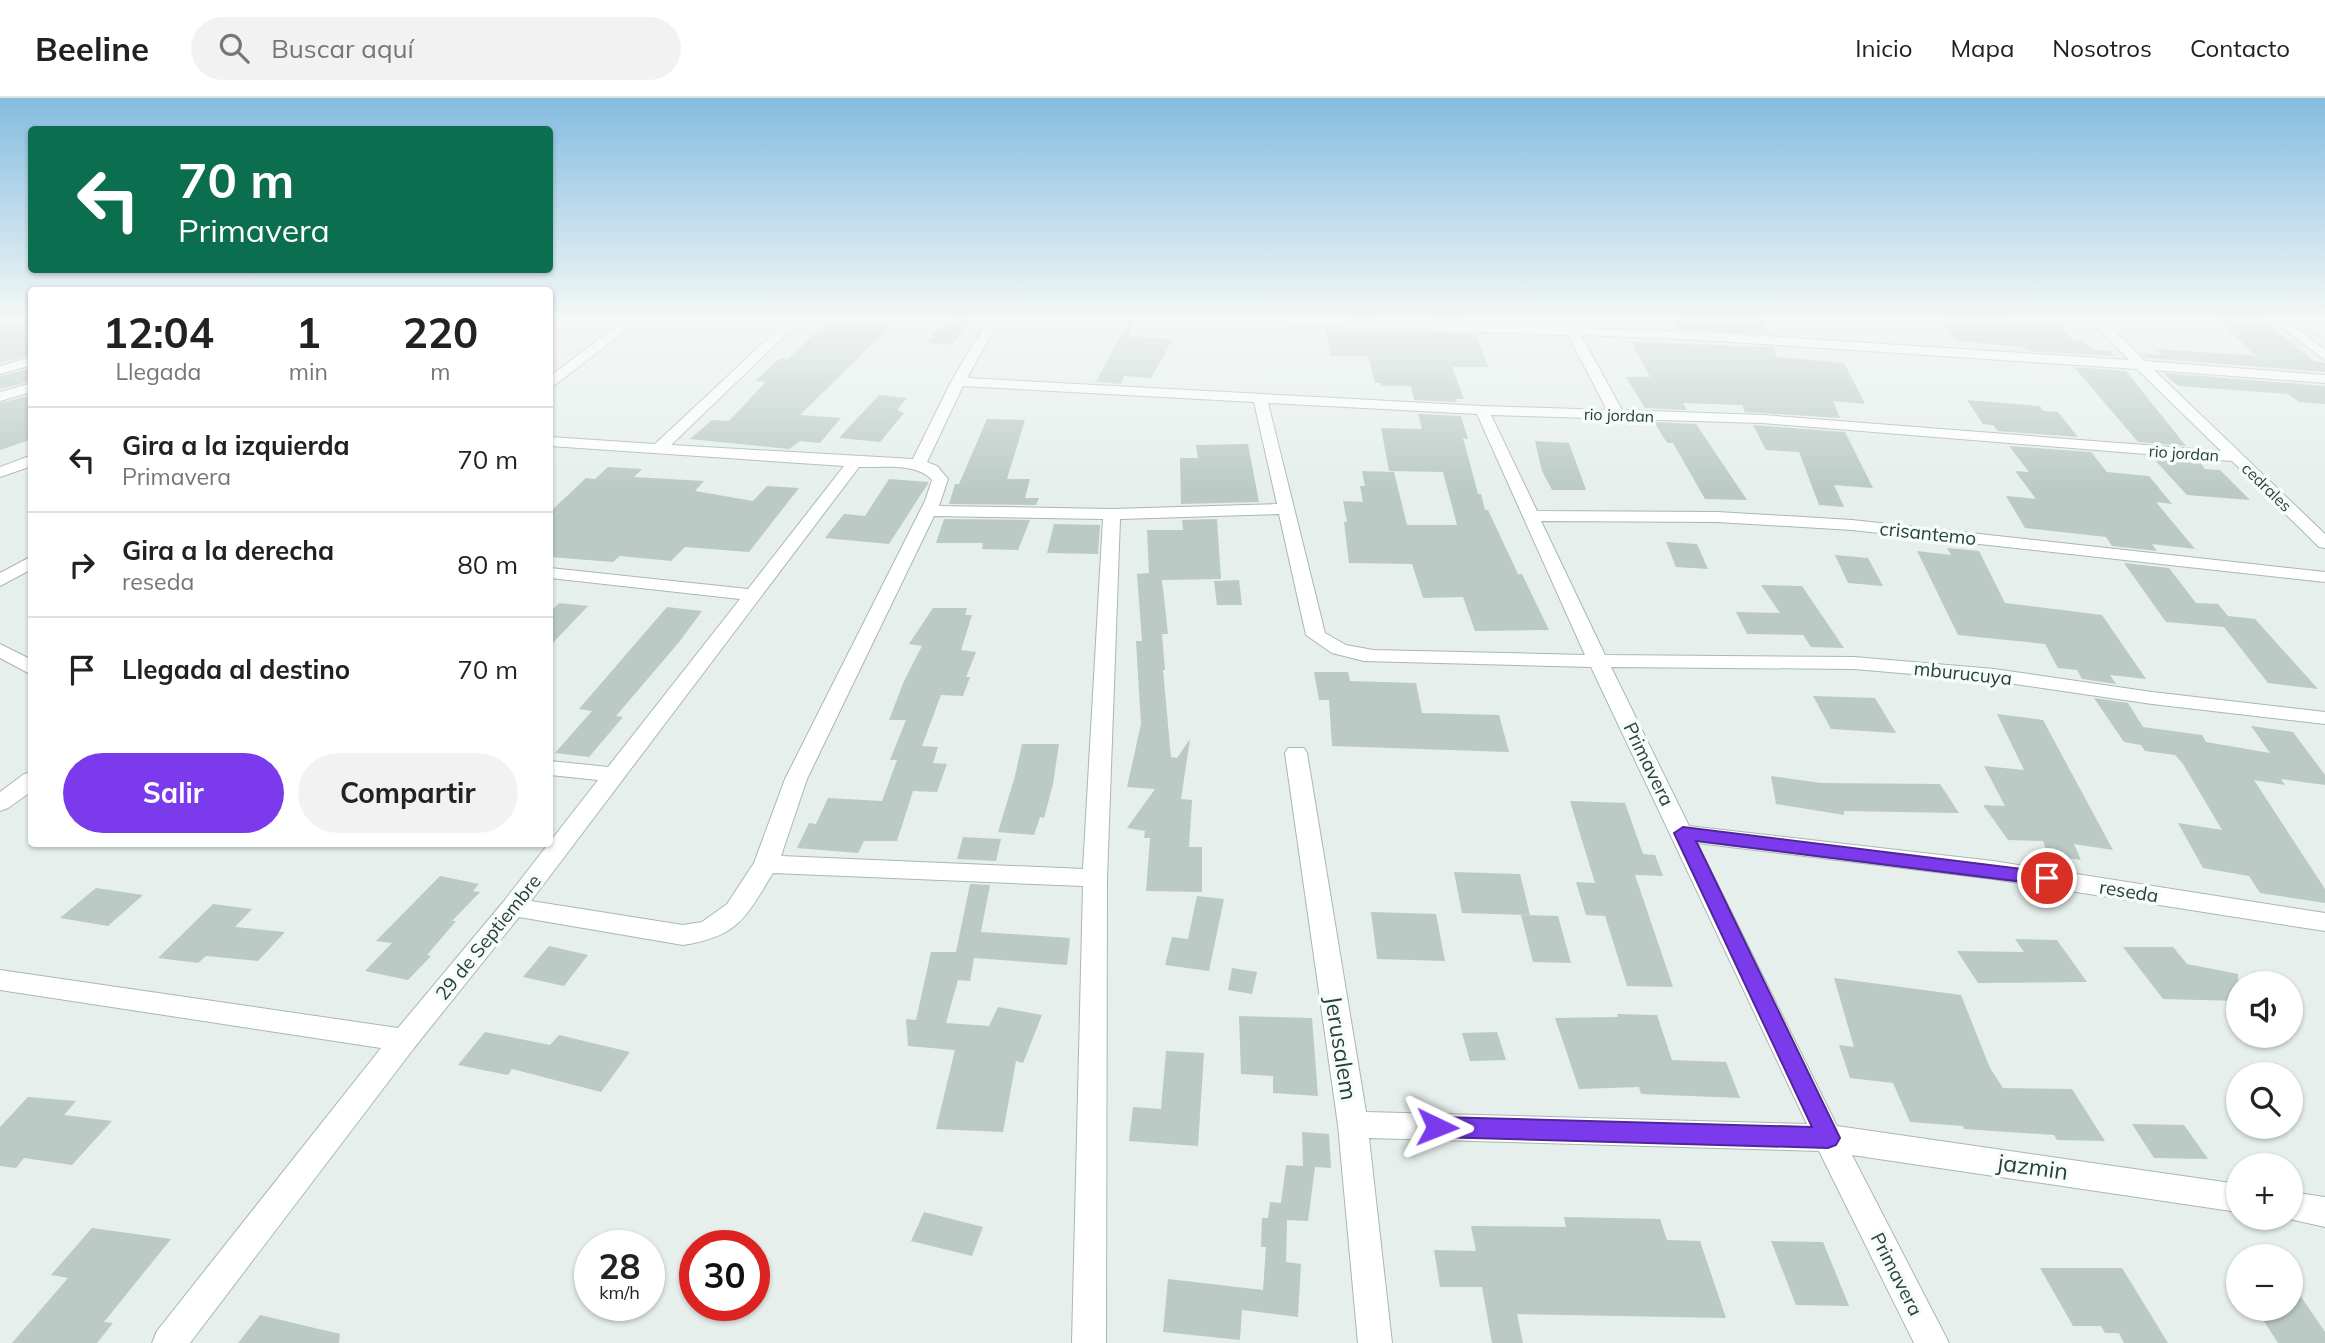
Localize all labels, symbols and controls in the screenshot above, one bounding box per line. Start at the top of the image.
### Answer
search box [191,17,681,80]
text: Beeline [35,28,149,69]
icon: search [215,29,253,67]
text: Buscar aquí [271,32,414,65]
text: Inicio [1855,33,1912,63]
text: Mapa [1950,33,2014,63]
text: Nosotros [2052,33,2152,63]
text: Contacto [2190,33,2290,63]
text: 70 m [178,149,294,210]
icon: left [63,154,154,245]
text: Primavera [178,210,330,250]
text: 12:04 [103,306,214,359]
text: 1 [296,306,321,359]
text: 220 [403,306,478,359]
text: Llegada [115,357,201,386]
text: min [289,357,328,386]
text: m [430,357,451,386]
street label: rio jordan [1584,404,1654,426]
text: Gira a la izquierda [122,429,350,462]
icon: left [63,441,101,479]
street label: rio jordan [2148,441,2220,465]
text: 70 m [457,443,518,476]
street label: cedrales [2238,458,2296,516]
text: Primavera [122,462,231,491]
street label: crisantemo [1878,516,1978,550]
text: Gira a la derecha [122,534,334,567]
icon: right [63,546,101,584]
text: 80 m [457,548,518,581]
text: reseda [122,567,194,596]
icon: arrive [63,651,101,689]
text: Llegada al destino [122,653,350,686]
text: 70 m [457,653,518,686]
street label: mburucuya [1913,656,2013,690]
street label: Primavera [1618,718,1680,810]
button: Salir [63,753,284,833]
button: Compartir [298,753,518,833]
pin [2017,848,2077,908]
icon: arrive [2028,859,2066,897]
street label: 29 de Septiembre [430,869,546,1005]
street label: reseda [2098,874,2160,908]
map controls [2226,971,2303,1321]
button: sound [2226,971,2303,1048]
street label: Jerusalem [1319,994,1364,1102]
button: search [2226,1062,2303,1139]
position arrow [1400,1090,1474,1164]
street label: jazmin [1994,1147,2070,1186]
button: + [2226,1153,2303,1230]
street label: Primavera [1866,1228,1928,1320]
speed limit sign: 30 [679,1230,770,1321]
text: 28 [598,1244,641,1288]
button: − [2226,1244,2303,1321]
text: km/h [599,1281,640,1304]

